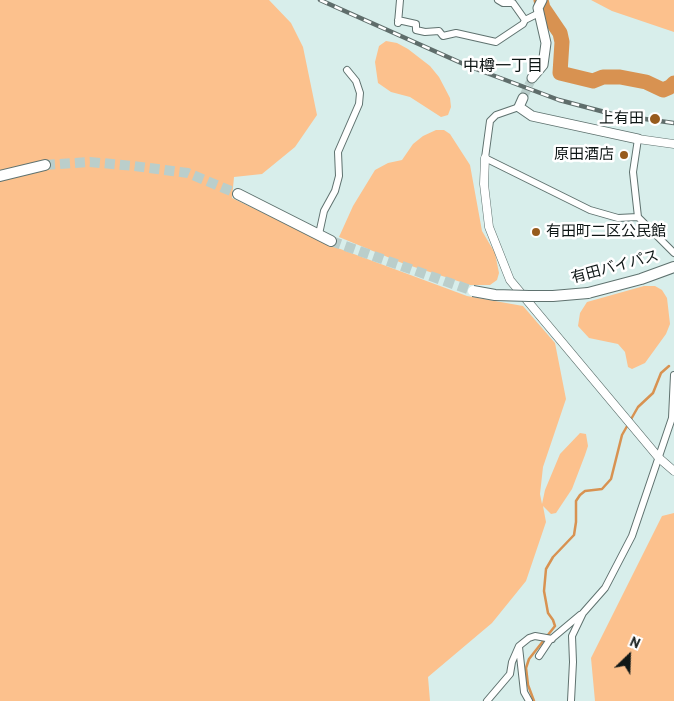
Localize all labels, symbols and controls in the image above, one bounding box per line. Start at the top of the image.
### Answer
district label: 中樽一丁目 [463,56,543,76]
place label: 上有田 [599,110,644,128]
marker: 上有田 [648,112,662,126]
place label: 原田酒店 [554,146,614,164]
marker: 原田酒店 [618,149,630,161]
place label: 有田町二区公民館 [546,223,666,241]
marker: 有田町二区公民館 [530,226,542,238]
street label: 有田バイパス [569,247,661,287]
north arrow [604,631,654,681]
text: N [627,632,643,652]

